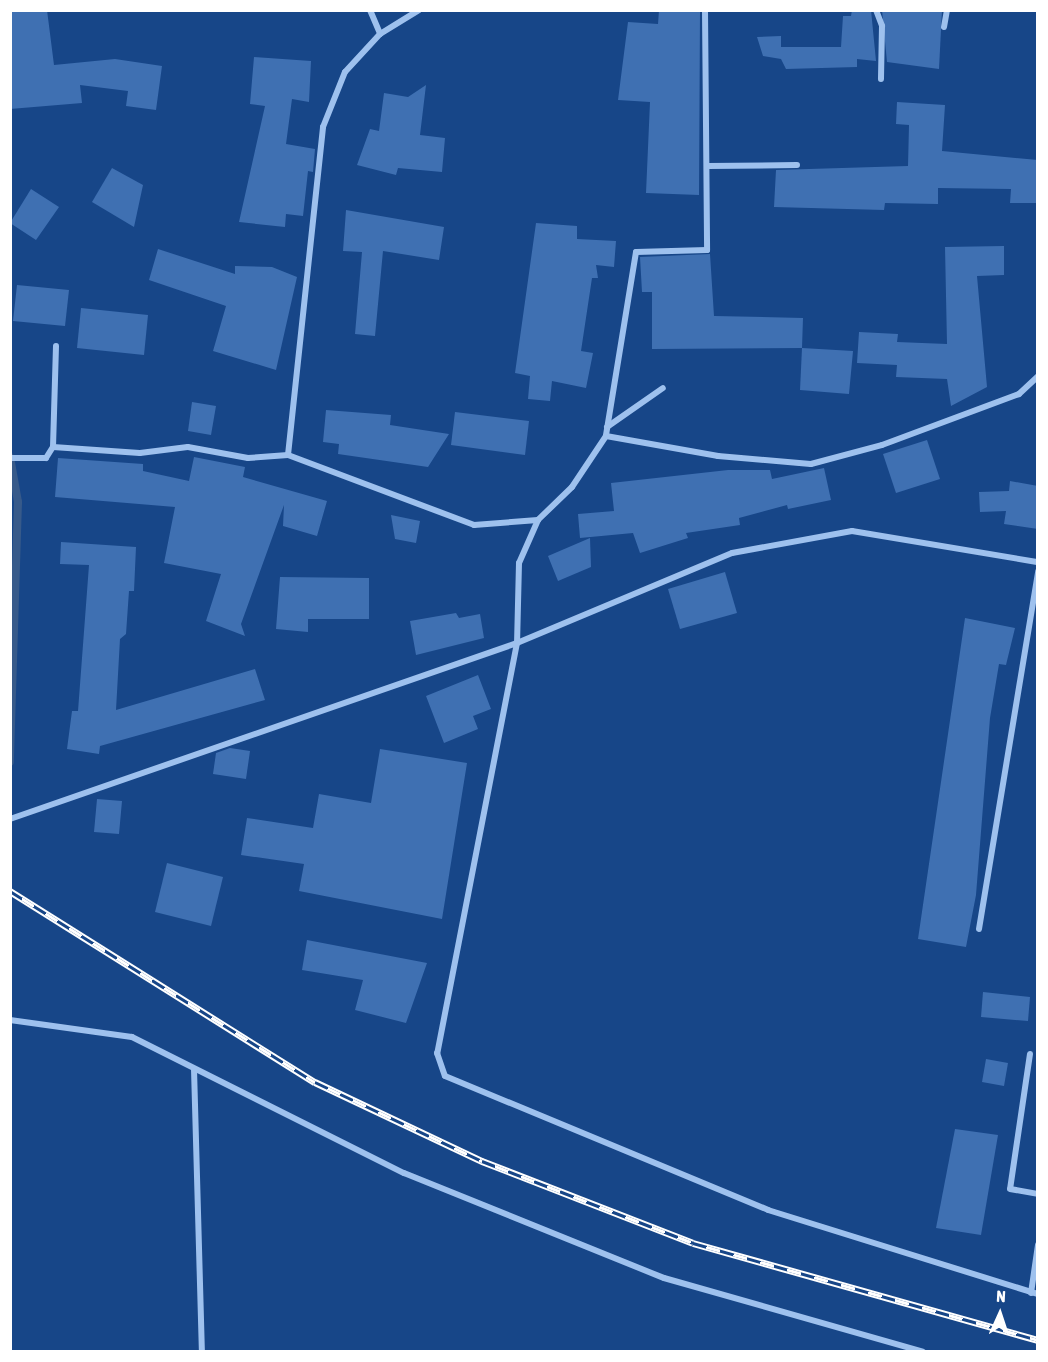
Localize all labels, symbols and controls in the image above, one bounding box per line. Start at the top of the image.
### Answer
north arrow [970,1284,1030,1344]
text: N [996,1287,1006,1305]

